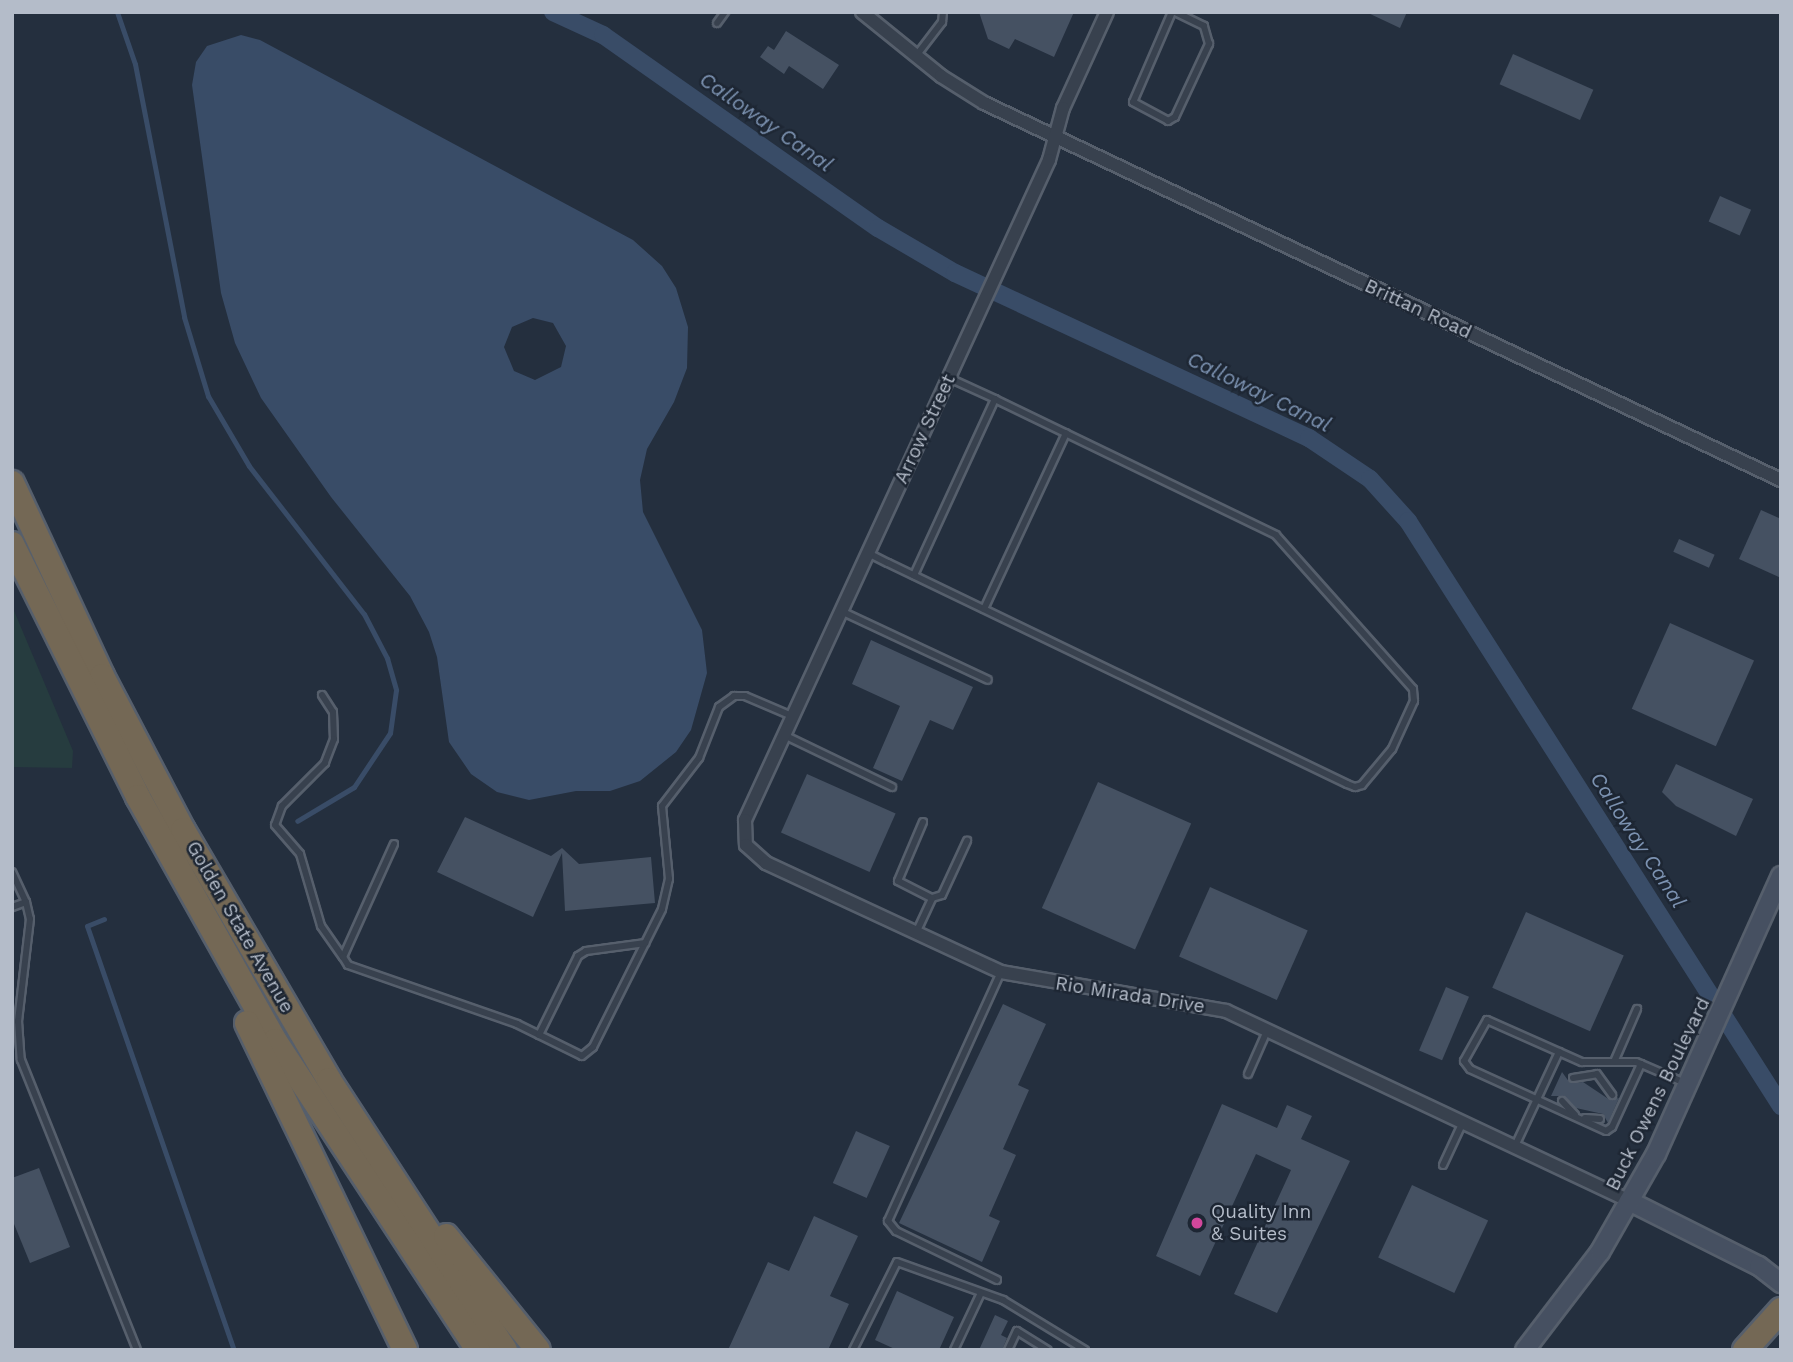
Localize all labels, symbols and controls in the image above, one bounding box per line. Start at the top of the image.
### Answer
water label: Calloway Canal [694,67,838,177]
street label: Brittan Road [1361,274,1475,344]
water label: Calloway Canal [1183,346,1335,438]
street label: Arrow Street [890,371,960,487]
water label: Calloway Canal [1585,767,1691,913]
street label: Golden State Avenue [181,837,299,1017]
street label: Rio Mirada Drive [1053,972,1207,1018]
street label: Buck Owens Boulevard [1601,993,1715,1195]
place label: Quality Inn & Suites [1211,1201,1312,1245]
marker: Quality Inn & Suites [1189,1215,1205,1231]

